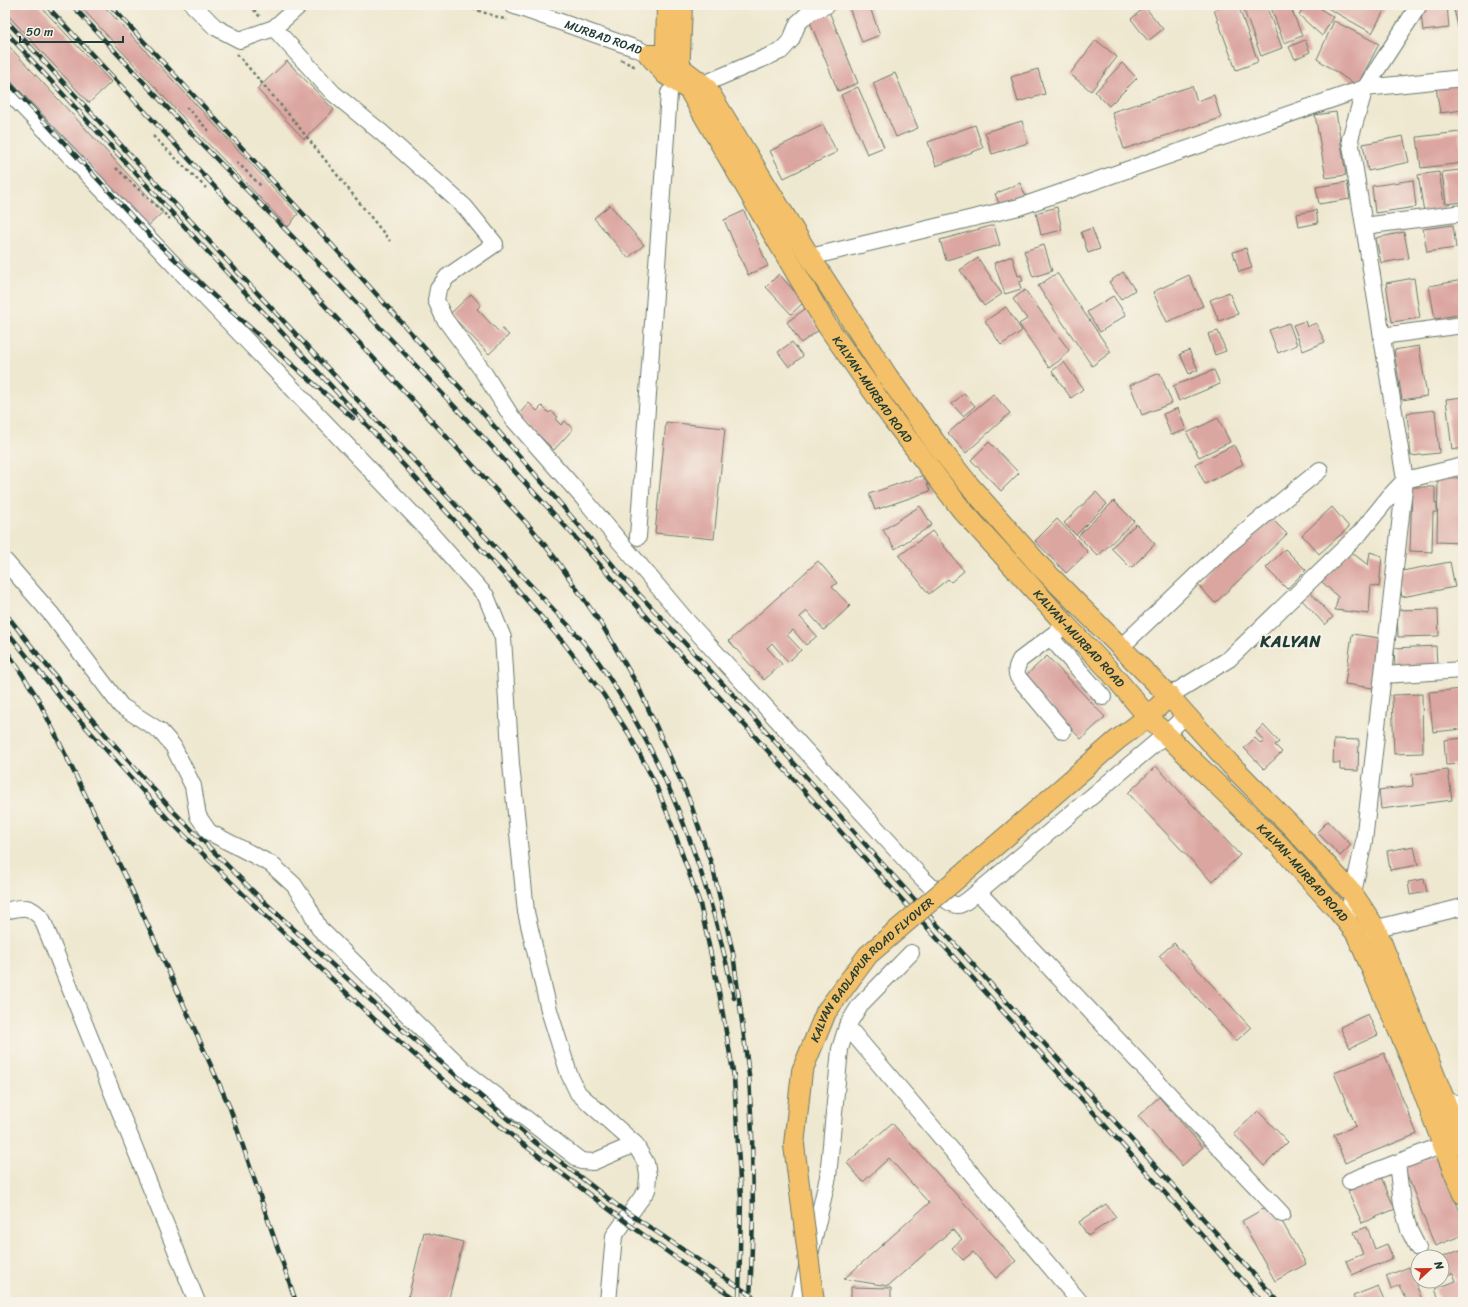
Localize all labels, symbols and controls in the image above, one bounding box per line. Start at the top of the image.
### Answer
street label: MURBAD ROAD [562,13,645,61]
scale bar [20,18,123,44]
text: 50 m [26,21,53,43]
street label: KALYAN-MURBAD ROAD [826,331,919,449]
street label: KALYAN-MURBAD ROAD [1027,584,1131,693]
district label: KALYAN [1259,627,1322,656]
street label: KALYAN-MURBAD ROAD [1251,818,1354,928]
street label: KALYAN BADLAPUR ROAD FLYOVER [804,891,940,1046]
north arrow [1410,1249,1450,1289]
text: N [1428,1257,1449,1273]

